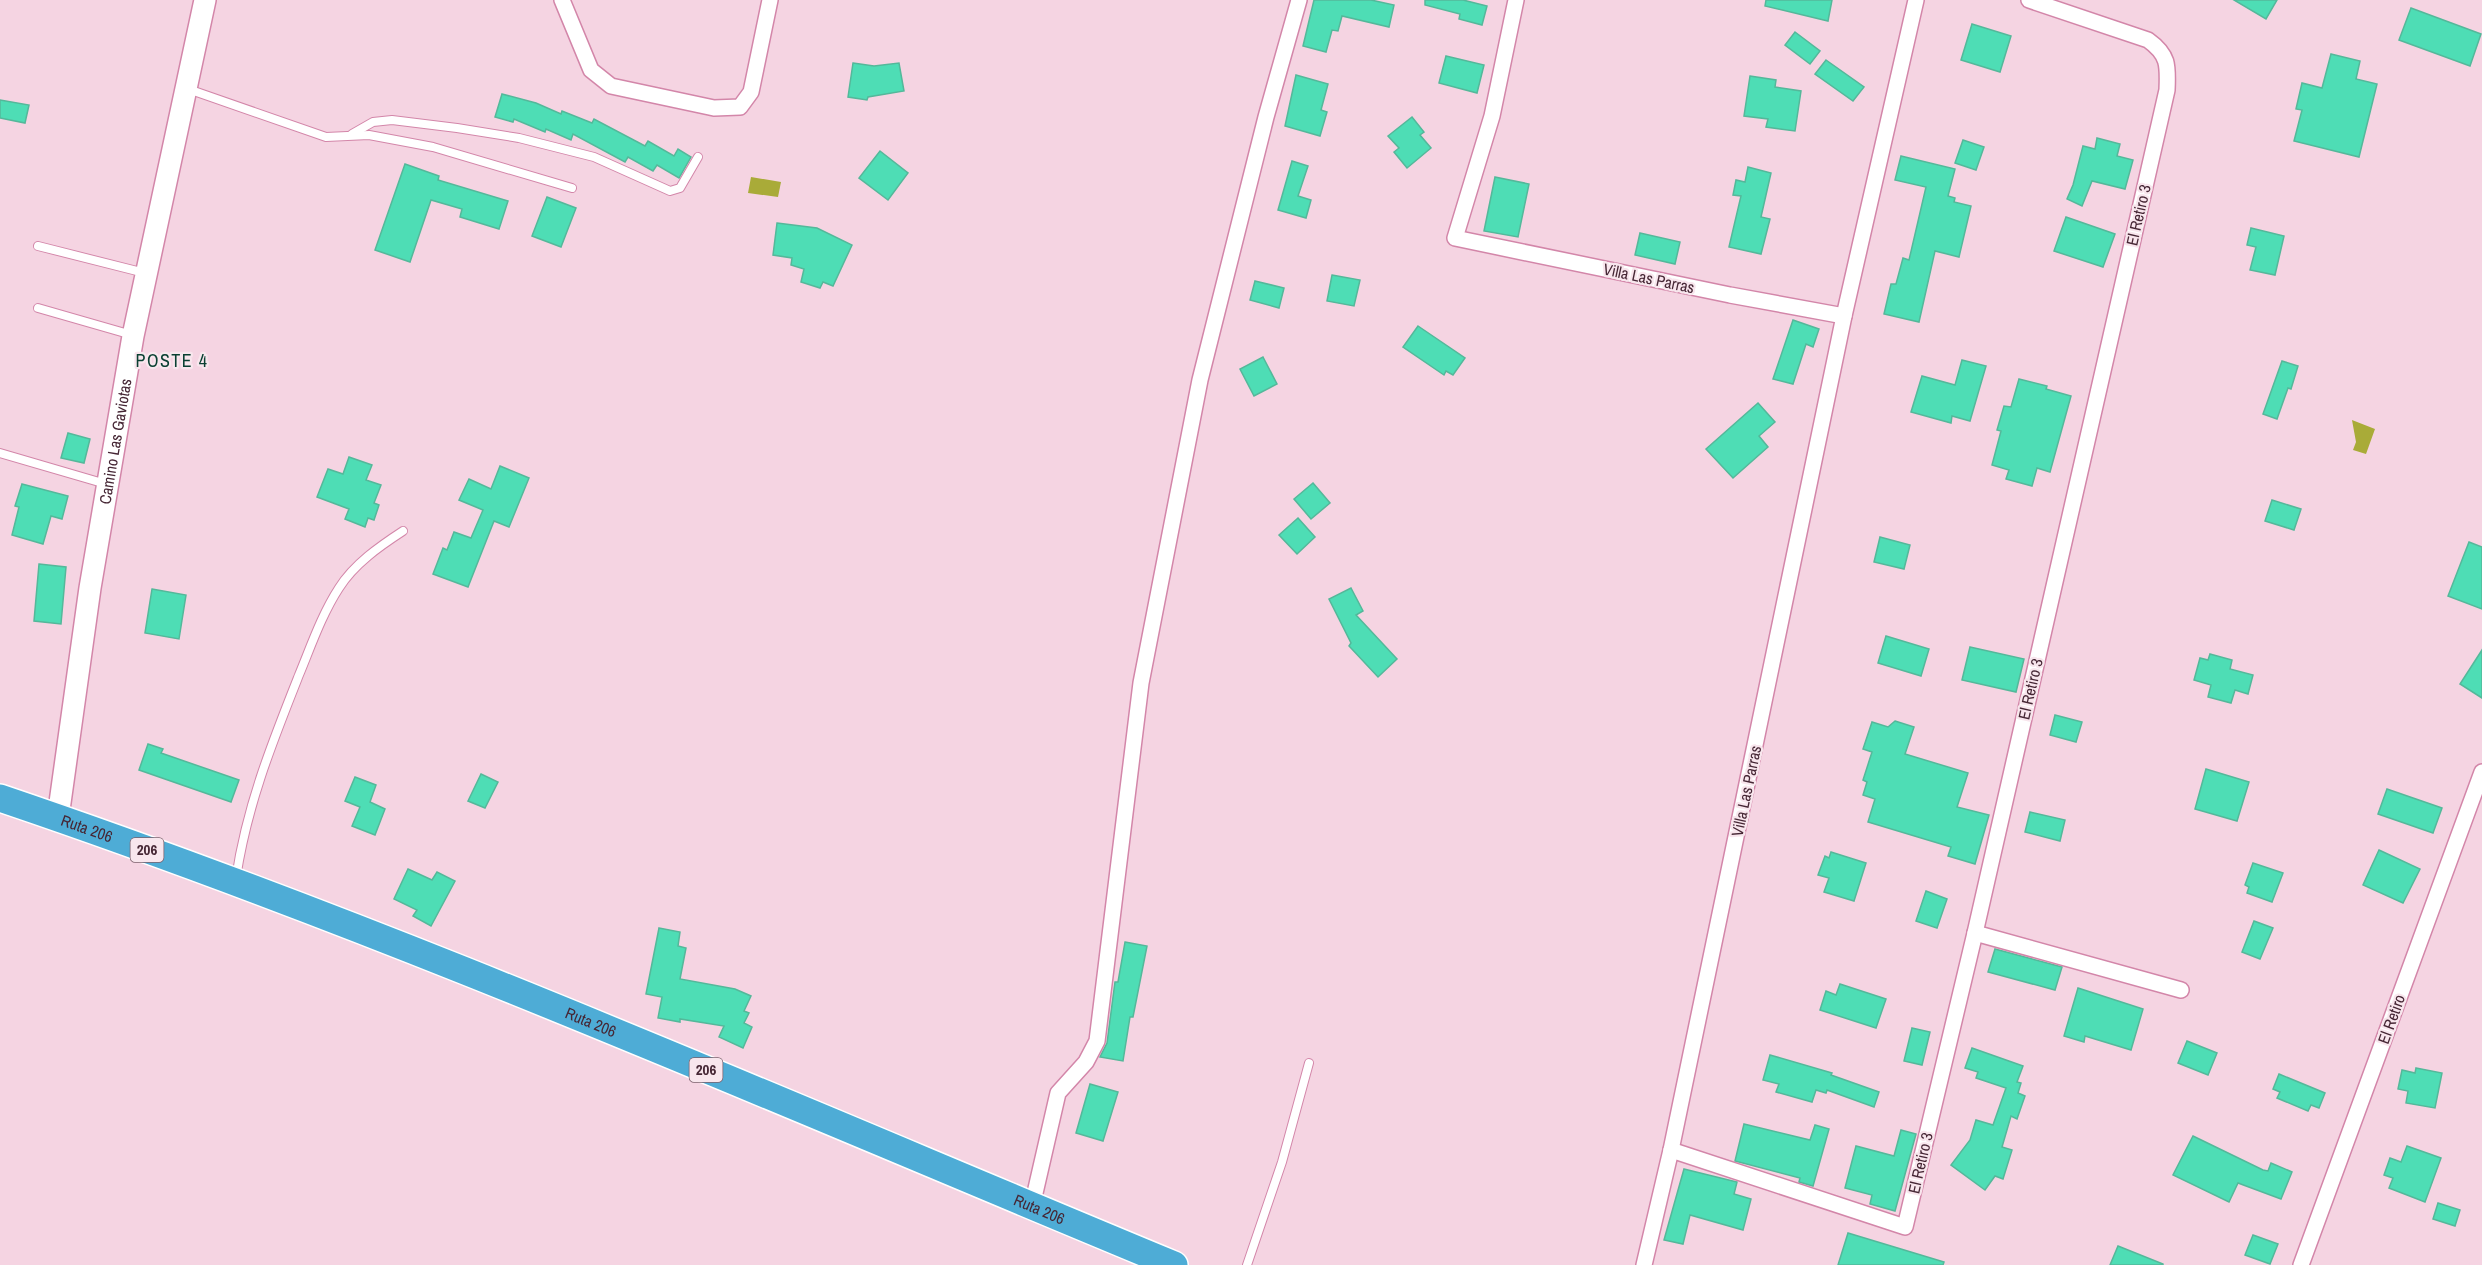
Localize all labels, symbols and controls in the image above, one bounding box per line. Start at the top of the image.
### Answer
street label: El Retiro 3 [2120,182,2156,248]
street label: Villa Las Parras [1602,258,1696,298]
district label: POSTE 4 [136,348,208,373]
street label: Camino Las Gaviotas [94,377,137,506]
street label: El Retiro 3 [2012,656,2048,722]
street label: Villa Las Parras [1726,744,1766,838]
street label: Ruta 206 [58,809,116,847]
road number: 206 [130,838,164,862]
street label: El Retiro [2372,991,2410,1047]
street label: Ruta 206 [562,1002,620,1042]
road number: 206 [690,1058,722,1082]
street label: El Retiro 3 [1902,1130,1938,1196]
street label: Ruta 206 [1011,1189,1068,1229]

